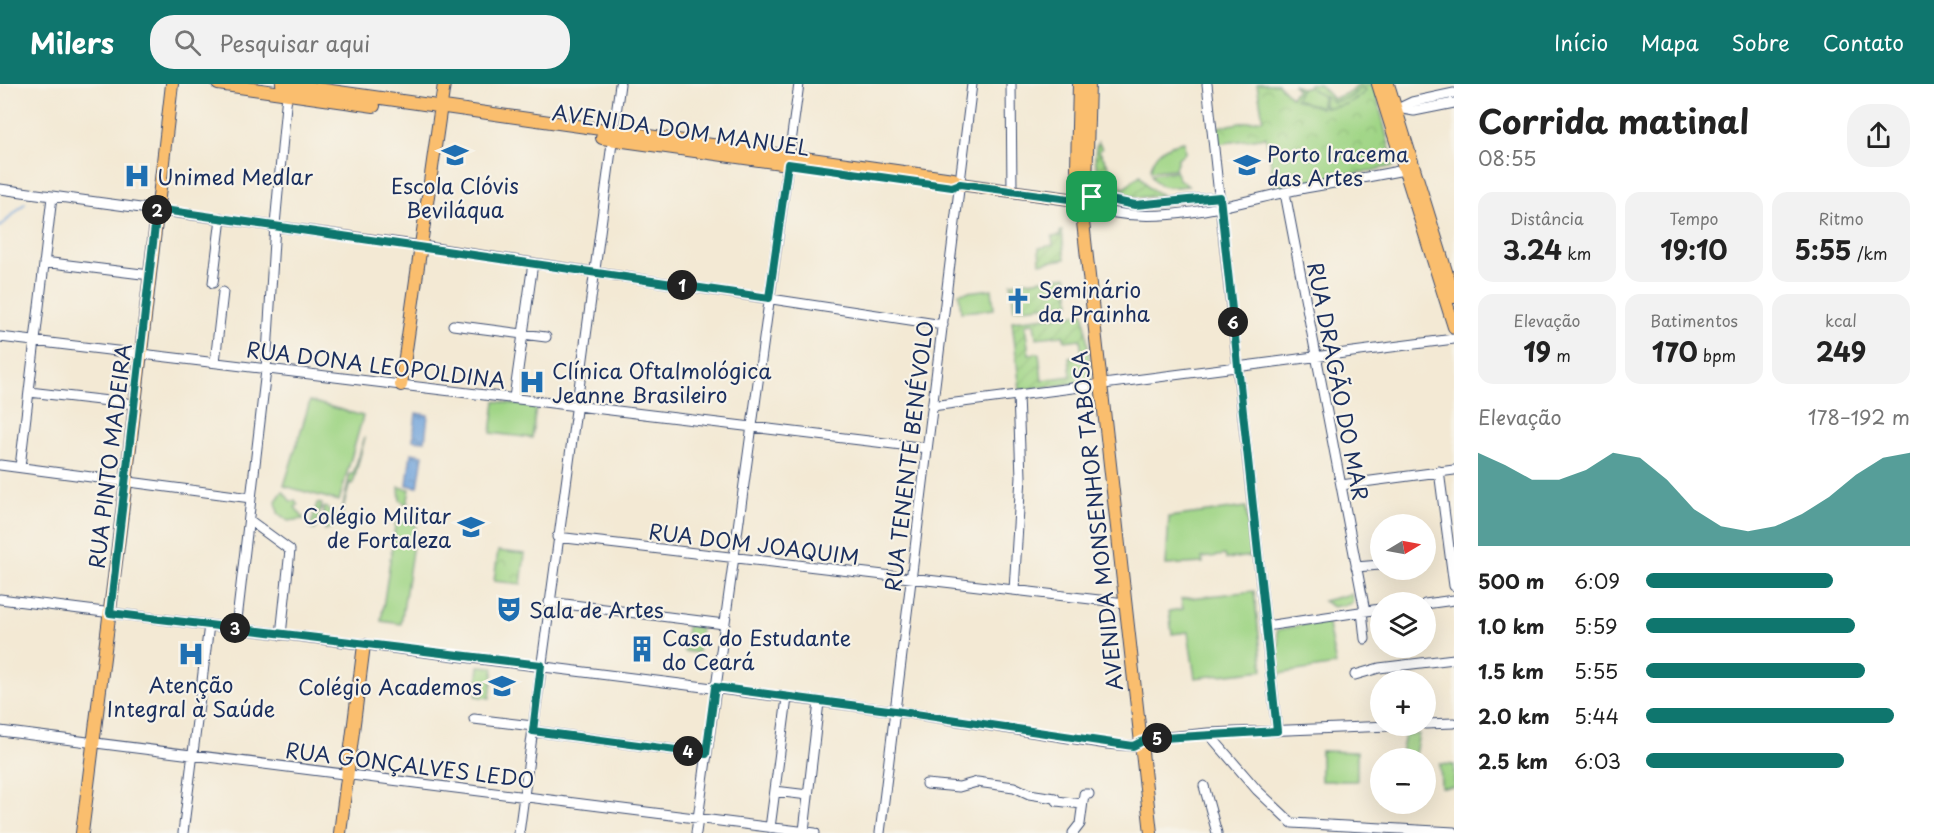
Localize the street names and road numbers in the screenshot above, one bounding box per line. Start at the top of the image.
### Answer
street label: AVENIDA DOM MANUEL [550,95,812,163]
street label: RUA DRAGÃO DO MAR [1300,259,1378,503]
street label: RUA TENENTE BENÉVOLO [875,319,941,593]
street label: RUA DONA LEOPOLDINA [245,332,507,396]
street label: RUA PINTO MADEIRA [79,342,139,570]
street label: AVENIDA MONSENHOR TABOSA [1062,350,1130,692]
street label: RUA DOM JOAQUIM [647,514,861,572]
street label: RUA GONÇALVES LEDO [284,733,536,795]

